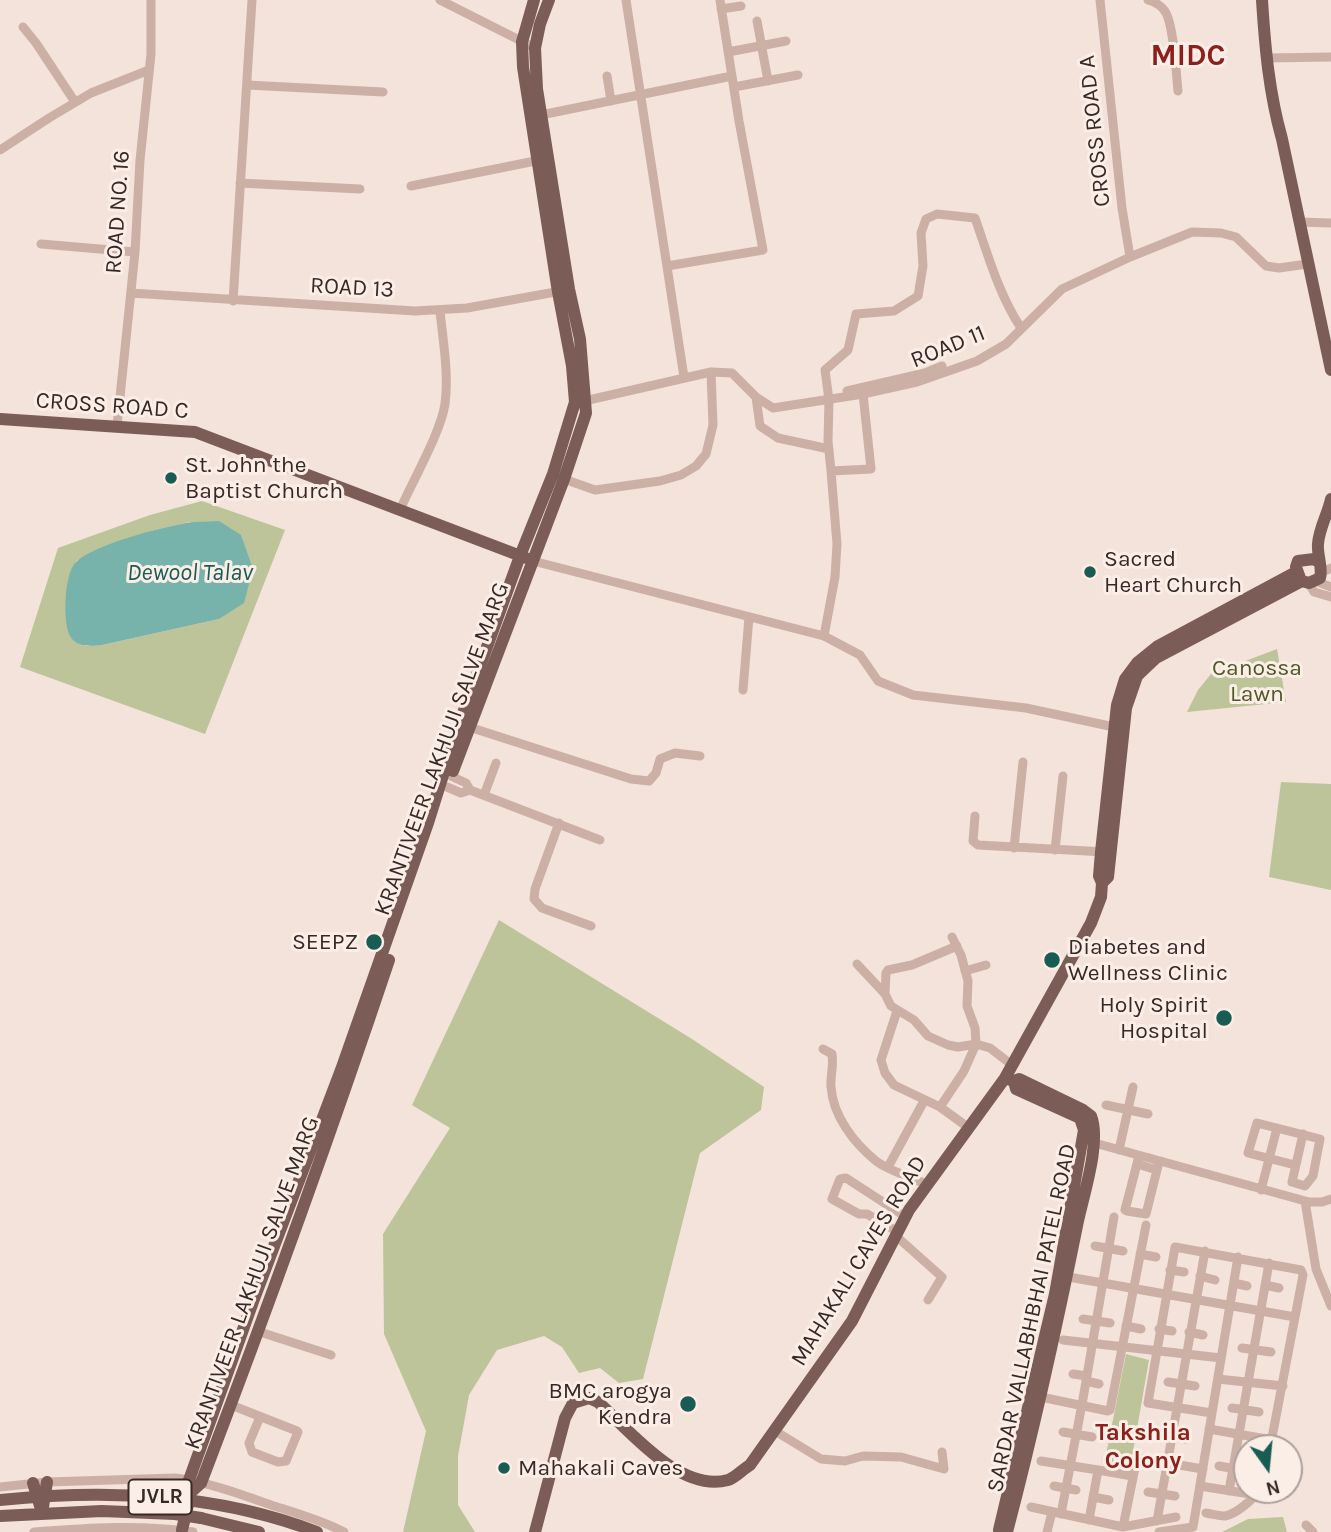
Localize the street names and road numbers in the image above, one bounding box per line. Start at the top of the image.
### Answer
street label: CROSS ROAD A [1073,54,1117,208]
street label: ROAD NO. 16 [100,149,136,275]
street label: ROAD 13 [309,272,395,304]
street label: ROAD 11 [907,320,989,374]
street label: CROSS ROAD C [35,387,189,425]
street label: KRANTIVEER LAKHUJI SALVE MARG [369,579,515,919]
street label: KRANTIVEER LAKHUJI SALVE MARG [179,1113,325,1453]
street label: SARDAR VALLABHBHAI PATEL ROAD [982,1141,1082,1495]
street label: MAHAKALI CAVES ROAD [785,1151,933,1371]
road number: JVLR [128,1480,192,1514]

